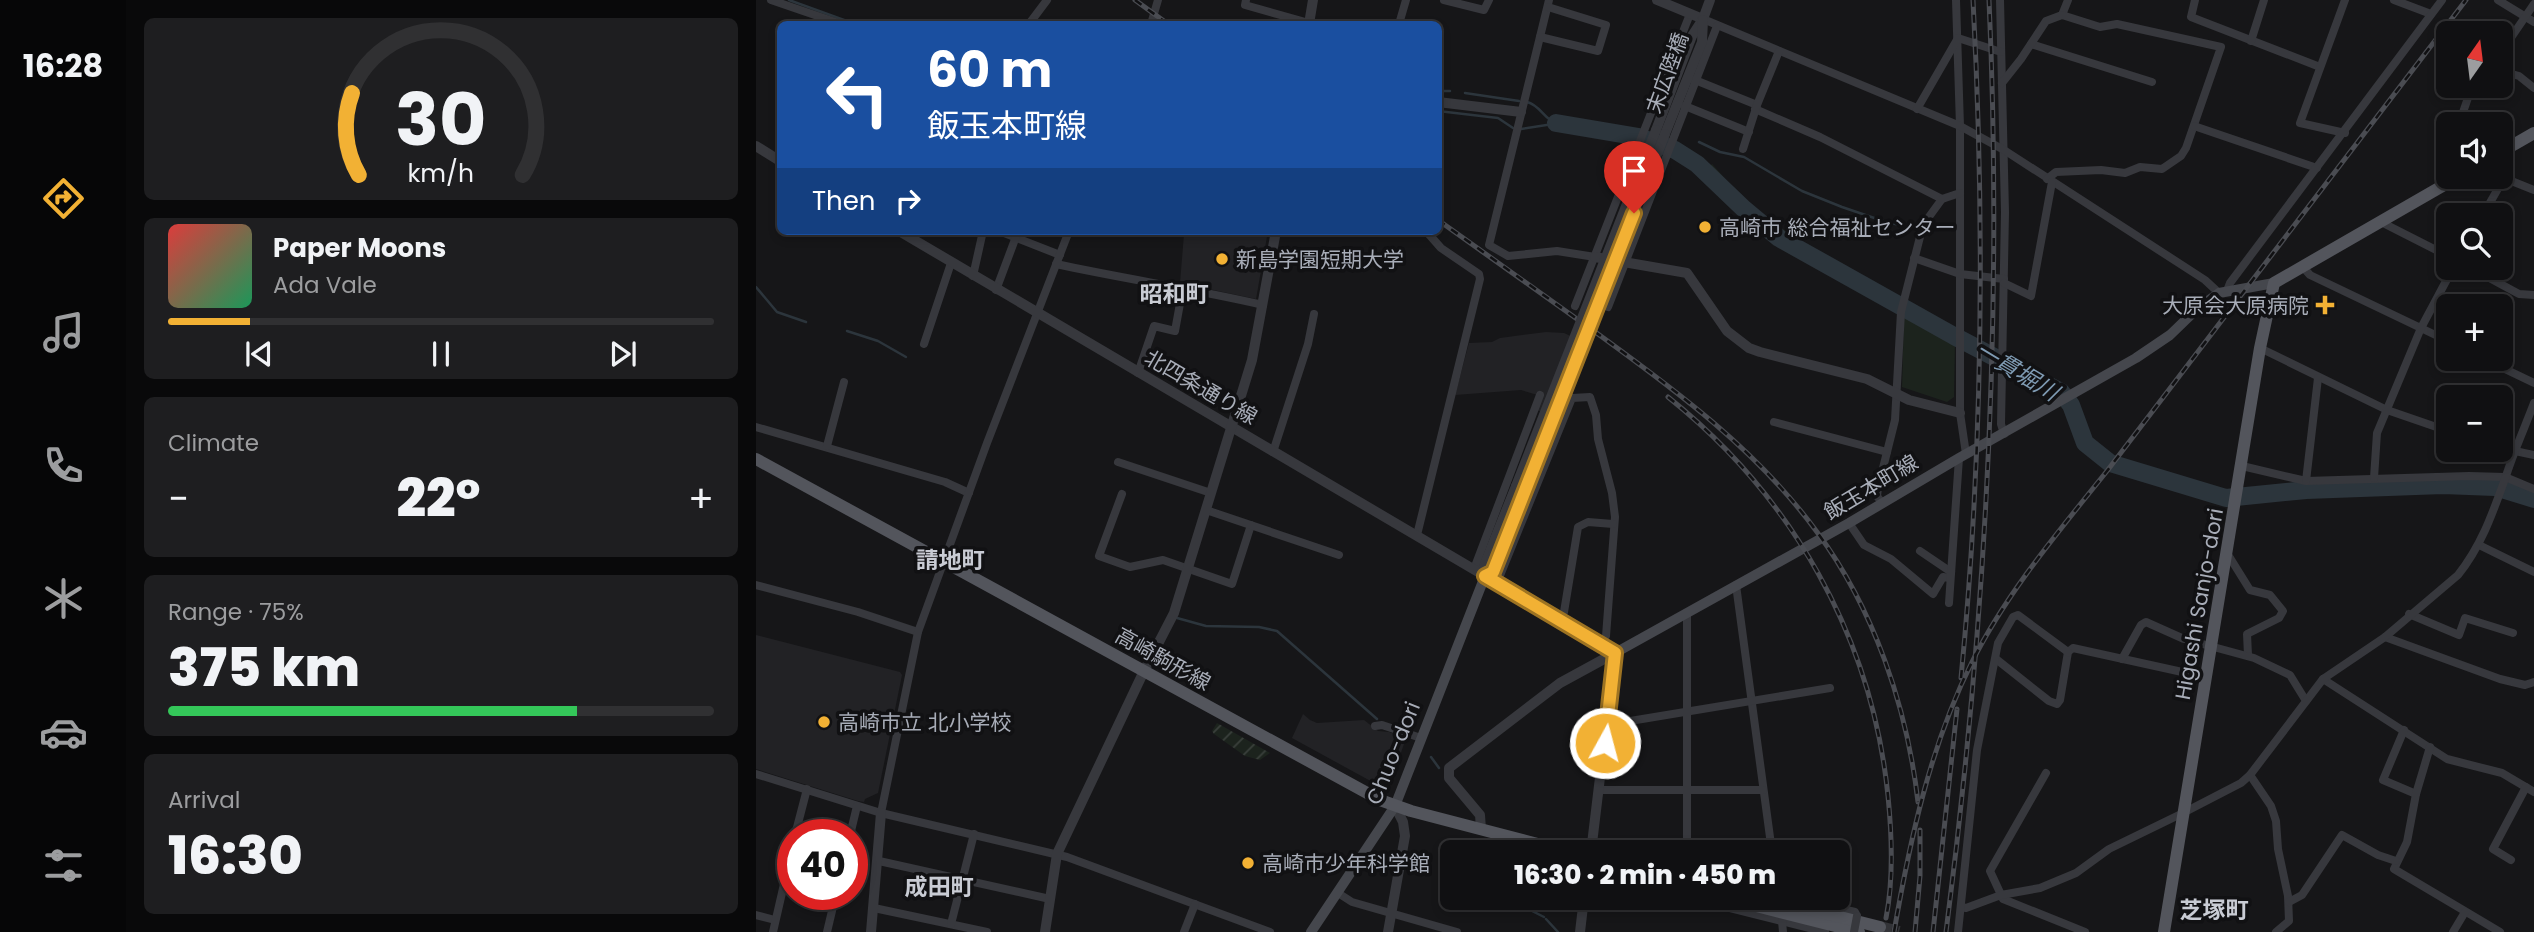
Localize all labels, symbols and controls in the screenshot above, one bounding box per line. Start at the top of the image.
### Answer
north arrow [2436,21,2513,98]
map controls [2436,21,2513,462]
street label: 末広陸橋 [1639,29,1695,117]
text: 60 m [927,36,1052,104]
text: 16:28 [23,43,103,88]
icon: left [812,49,903,140]
text: 30 [395,69,487,170]
text: 飯玉本町線 [927,103,1087,148]
button: sound [2436,112,2513,189]
pin [1604,141,1664,213]
icon: arrive [1615,152,1653,190]
text: km/h [408,156,474,191]
icon: directions [39,174,88,223]
icon: right [889,182,927,220]
text: Then [812,183,875,219]
button: search [2436,203,2513,280]
place label: 高崎市 総合福祉センター [1719,213,1956,242]
marker: 高崎市 総合福祉センター [1697,219,1713,235]
text: Paper Moons [273,230,446,266]
place label: 新島学園短期大学 [1236,245,1404,274]
marker: 新島学園短期大学 [1214,251,1230,267]
text: Ada Vale [273,269,377,301]
district label: 昭和町 [1140,278,1209,310]
place label: 大原会大原病院 [2162,291,2309,320]
button: + [2436,294,2513,371]
marker: 大原会大原病院 [2315,295,2335,315]
icon: music [39,308,88,357]
water label: 一貫堀川 [1969,334,2067,410]
icon: previous [240,335,278,373]
icon: pause [422,335,460,373]
icon: next [604,335,642,373]
street label: 北四条通り線 [1139,343,1263,431]
button: − [2436,385,2513,462]
text: Climate [168,427,259,459]
icon: phone [39,441,88,490]
street label: 飯玉本町線 [1819,448,1923,526]
text: 22° [396,462,481,535]
text: − [168,472,189,525]
text: + [688,472,714,525]
street label: Higashi Sanjo-dori [2168,506,2230,702]
district label: 請地町 [916,544,985,576]
icon: climate [39,574,88,623]
text: Range · 75% [168,596,304,628]
street label: 高崎駒形線 [1110,621,1216,697]
text: 375 km [168,631,360,704]
street label: Chuo-dori [1359,697,1427,809]
position arrow [1568,706,1642,780]
icon: car [39,708,88,757]
place label: 高崎市立 北小学校 [838,708,1012,737]
marker: 高崎市立 北小学校 [816,714,832,730]
text: Arrival [168,784,240,816]
text: 16:30 [168,819,303,892]
speed limit sign: 40 [777,819,868,910]
icon: filters [39,841,88,890]
place label: 高崎市少年科学館 [1262,849,1430,878]
marker: 高崎市少年科学館 [1240,855,1256,871]
text: 16:30 · 2 min · 450 m [1514,857,1776,893]
district label: 成田町 [905,871,974,903]
district label: 芝塚町 [2180,894,2249,926]

